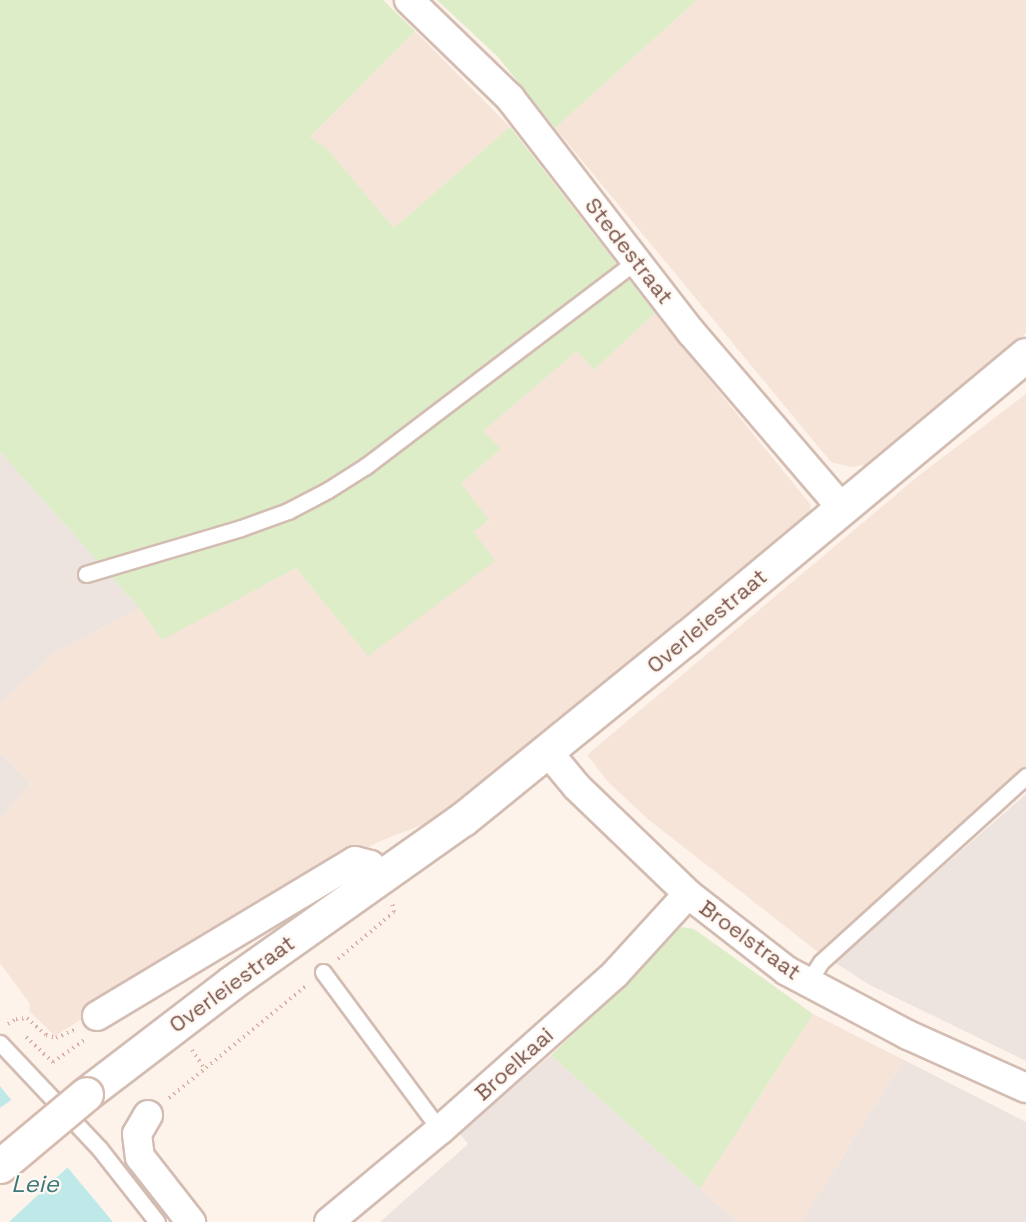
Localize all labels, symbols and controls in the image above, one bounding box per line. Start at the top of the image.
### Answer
street label: Stedestraat [579,193,679,309]
street label: Overleiestraat [642,563,772,679]
street label: Broelstraat [694,894,806,986]
street label: Overleiestraat [164,930,300,1038]
street label: Broelkaai [469,1022,559,1106]
water label: Leie [11,1170,59,1198]

